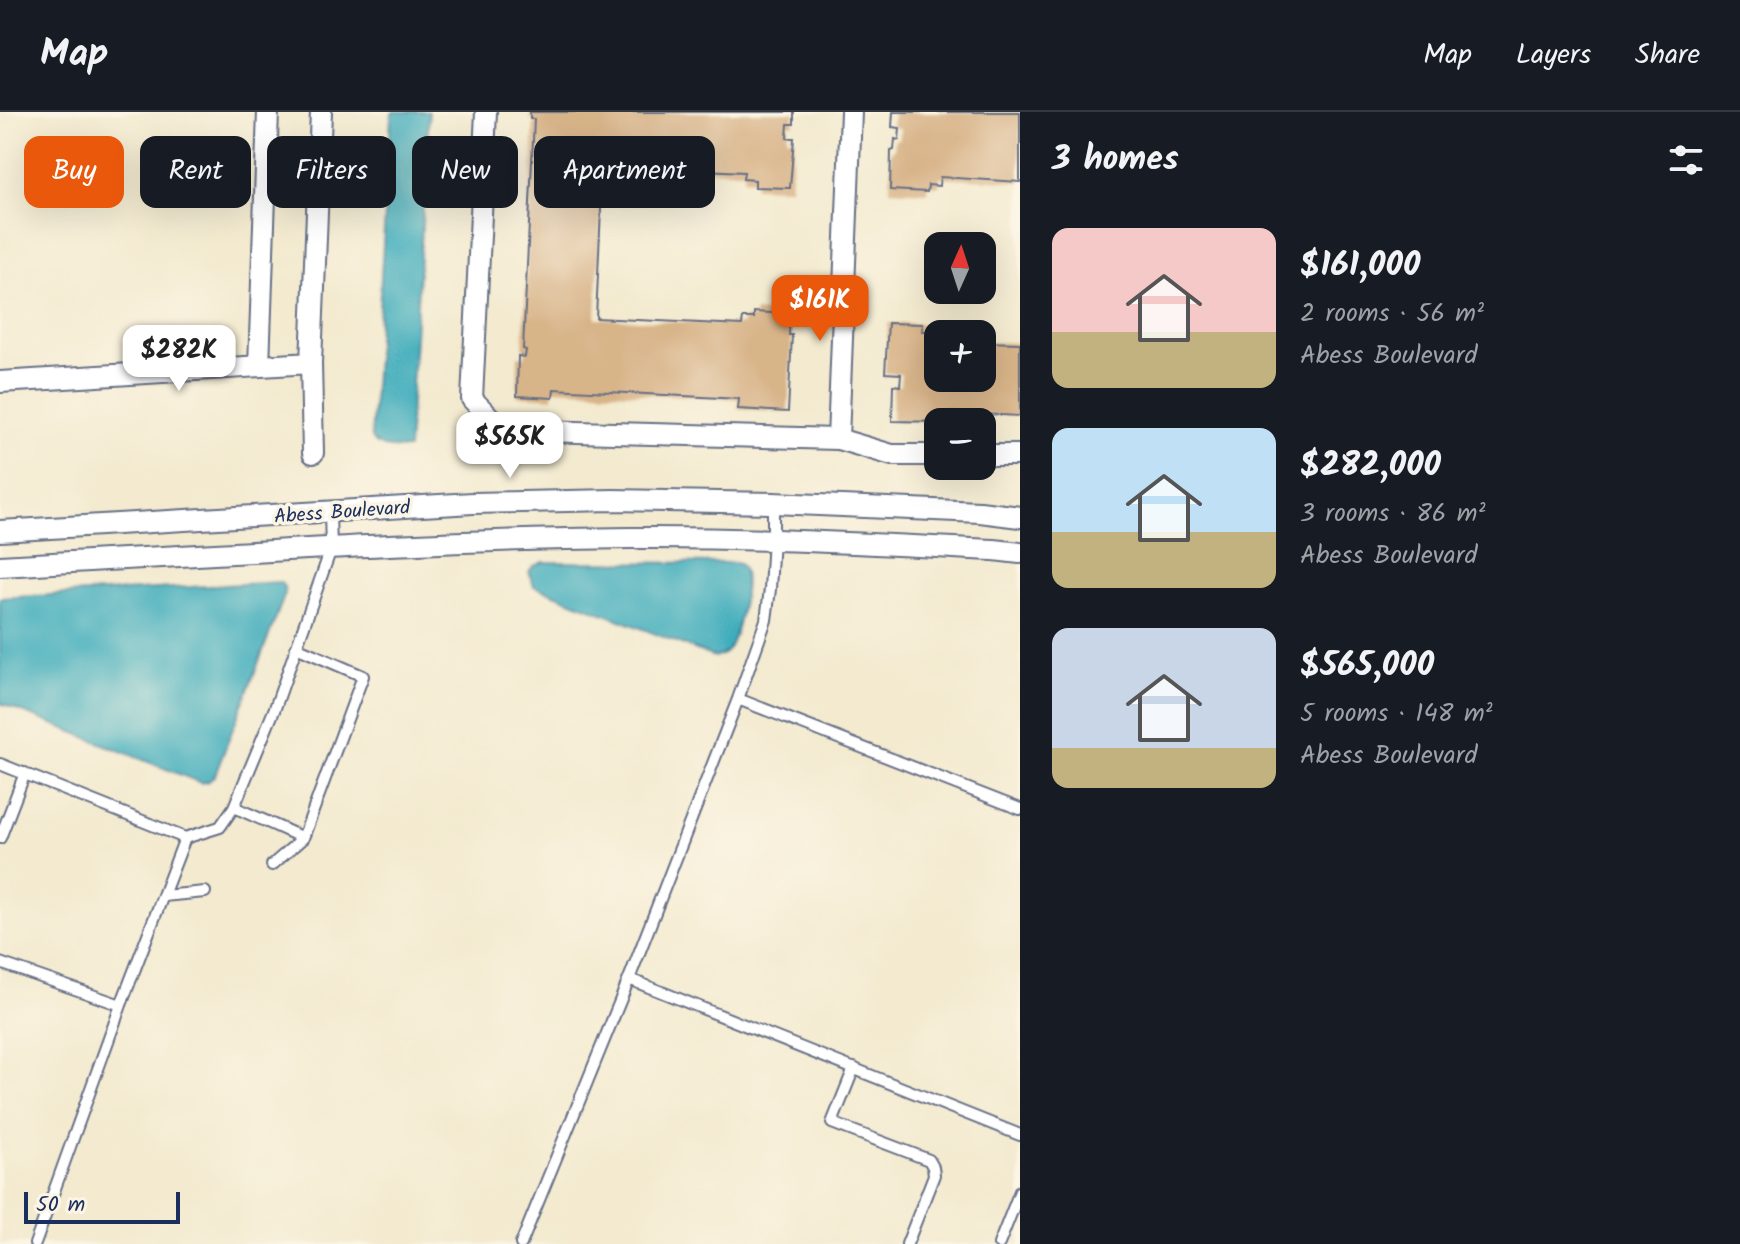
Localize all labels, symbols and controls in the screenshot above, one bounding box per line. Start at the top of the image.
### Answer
text: Map [40,25,109,85]
text: Map [1423,33,1472,78]
text: Layers [1516,33,1591,78]
text: Share [1635,33,1700,78]
text: 3 homes [1052,133,1179,187]
chip: Buy [24,136,124,208]
chip: Rent [140,136,251,208]
chip: Filters [267,136,396,208]
chip: New [412,136,518,208]
chip: Apartment [534,136,715,208]
icon: filters [1664,138,1708,182]
north arrow [924,232,996,304]
map controls [924,232,996,480]
text: $161,000 [1300,239,1420,293]
icon: home [1116,260,1212,356]
pin: $161K [764,275,876,343]
text: $161K [790,280,850,322]
text: 2 rooms · 56 m² [1300,293,1484,335]
button: + [924,320,996,392]
pin: $282K [123,325,235,393]
text: $282K [141,330,217,372]
text: Abess Boulevard [1300,335,1477,377]
button: − [924,408,996,480]
pin: $565K [454,412,566,480]
text: $565K [474,417,546,459]
text: $282,000 [1300,439,1441,493]
icon: home [1116,460,1212,556]
street label: Abess Boulevard [273,492,412,534]
text: 3 rooms · 86 m² [1300,493,1485,535]
text: Abess Boulevard [1300,535,1477,577]
text: $565,000 [1300,639,1434,693]
icon: home [1116,660,1212,756]
text: 5 rooms · 148 m² [1300,693,1493,735]
text: Abess Boulevard [1300,735,1477,777]
scale bar [24,1188,180,1224]
text: 50 m [36,1188,85,1223]

